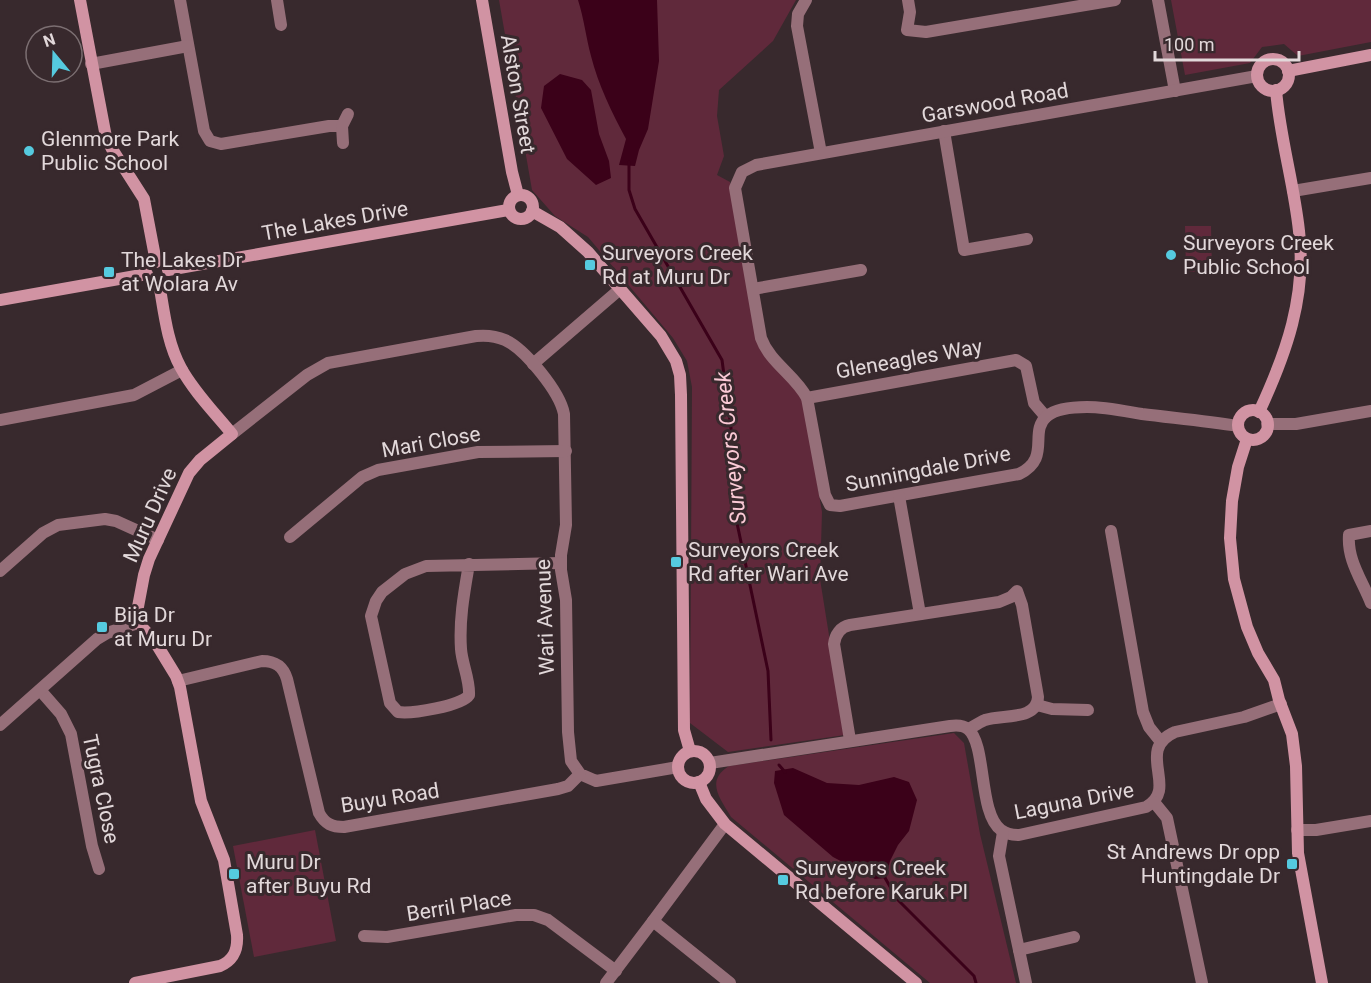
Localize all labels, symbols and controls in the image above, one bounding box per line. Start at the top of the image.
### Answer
north arrow [24,24,84,84]
scale bar [1155,24,1299,62]
text: N [41,29,58,51]
street label: Alston Street [496,33,540,156]
text: 100 m [1164,34,1215,55]
street label: Garswood Road [920,78,1070,128]
place label: Glenmore Park Public School [41,127,179,175]
marker: Glenmore Park Public School [22,144,36,158]
street label: The Lakes Drive [260,196,410,246]
place label: Surveyors Creek Public School [1183,231,1334,279]
place label: Surveyors Creek Rd at Muru Dr [602,241,753,289]
place label: The Lakes Dr at Wolara Av [121,248,243,296]
marker: Surveyors Creek Public School [1164,248,1178,262]
marker: Surveyors Creek Rd at Muru Dr [583,258,597,272]
marker: The Lakes Dr at Wolara Av [102,265,116,279]
street label: Gleneagles Way [834,334,984,384]
water label: Surveyors Creek [710,369,751,526]
street label: Mari Close [380,422,482,462]
street label: Sunningdale Drive [843,441,1013,497]
street label: Muru Drive [118,464,182,566]
place label: Surveyors Creek Rd after Wari Ave [688,538,849,586]
marker: Surveyors Creek Rd after Wari Ave [669,555,683,569]
street label: Wari Avenue [531,559,559,675]
place label: Bija Dr at Muru Dr [114,603,212,651]
marker: Bija Dr at Muru Dr [95,620,109,634]
street label: Tugra Close [78,732,124,846]
street label: Buyu Road [339,778,441,818]
street label: Laguna Drive [1012,778,1136,824]
place label: St Andrews Dr opp Huntingdale Dr [1107,840,1280,888]
place label: Muru Dr after Buyu Rd [246,850,371,898]
place label: Surveyors Creek Rd before Karuk Pl [795,856,968,904]
marker: St Andrews Dr opp Huntingdale Dr [1285,857,1299,871]
marker: Muru Dr after Buyu Rd [227,867,241,881]
marker: Surveyors Creek Rd before Karuk Pl [776,873,790,887]
street label: Berril Place [405,886,513,926]

